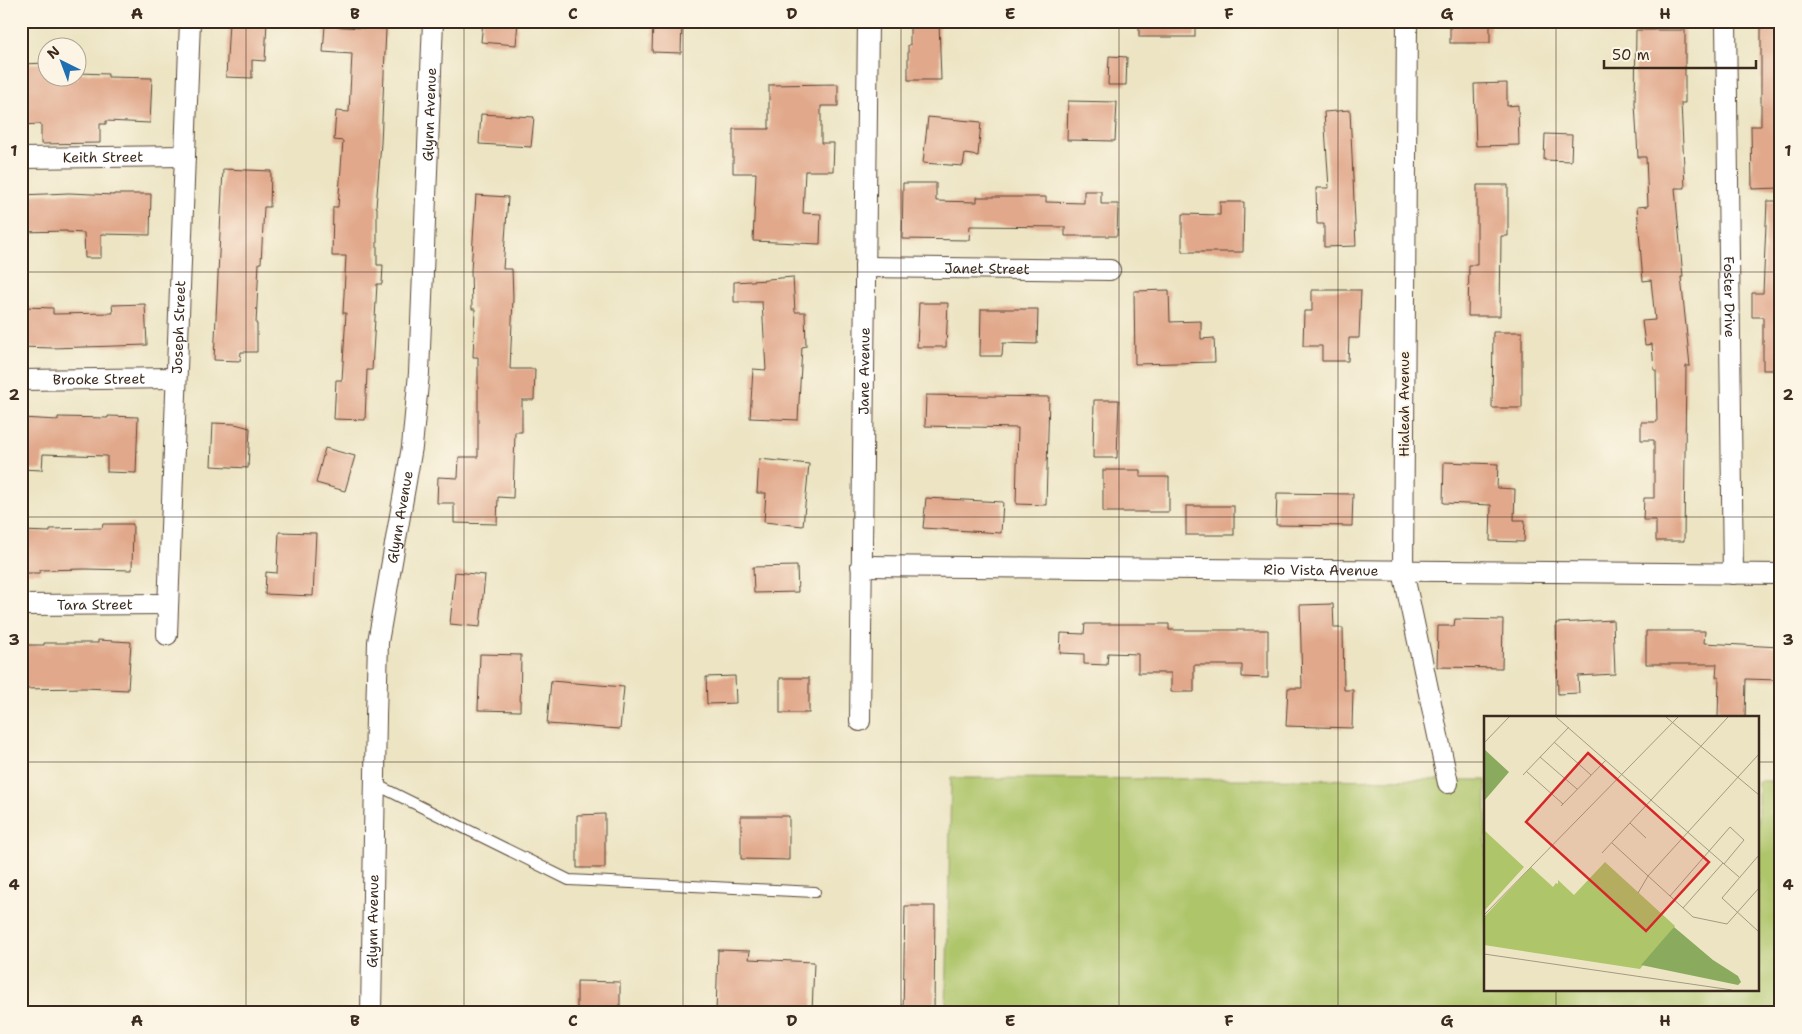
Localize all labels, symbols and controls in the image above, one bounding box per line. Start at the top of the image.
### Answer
text: A [131,3,143,24]
text: B [350,3,360,24]
text: C [568,3,578,24]
text: D [786,3,798,24]
text: E [1005,3,1015,24]
text: F [1224,3,1234,24]
text: G [1441,3,1454,24]
text: H [1659,3,1671,24]
north arrow [38,38,88,88]
scale bar [1604,38,1757,70]
text: N [43,42,63,63]
text: 50 m [1612,45,1650,65]
street label: Glynn Avenue [418,67,440,162]
text: 1 [10,140,18,161]
text: 1 [1784,140,1792,161]
street label: Keith Street [63,148,143,166]
street label: Foster Drive [1720,256,1739,338]
street label: Janet Street [944,259,1030,278]
street label: Joseph Street [168,280,189,374]
street label: Jane Avenue [854,327,874,415]
street label: Hialeah Avenue [1395,351,1413,457]
street label: Brooke Street [53,369,145,389]
text: 2 [8,384,20,405]
text: 2 [1782,384,1794,405]
street label: Glynn Avenue [383,469,417,565]
street label: Rio Vista Avenue [1263,560,1379,580]
street label: Tara Street [57,595,133,614]
text: 3 [8,629,20,650]
text: 3 [1782,629,1794,650]
inset map [1484,716,1760,992]
text: 4 [8,874,20,895]
street label: Glynn Avenue [363,874,382,968]
text: 4 [1782,874,1794,895]
text: A [131,1010,143,1031]
text: B [350,1010,360,1031]
text: C [568,1010,578,1031]
text: D [786,1010,798,1031]
text: E [1005,1010,1015,1031]
text: F [1224,1010,1234,1031]
text: G [1441,1010,1454,1031]
text: H [1659,1010,1671,1031]

